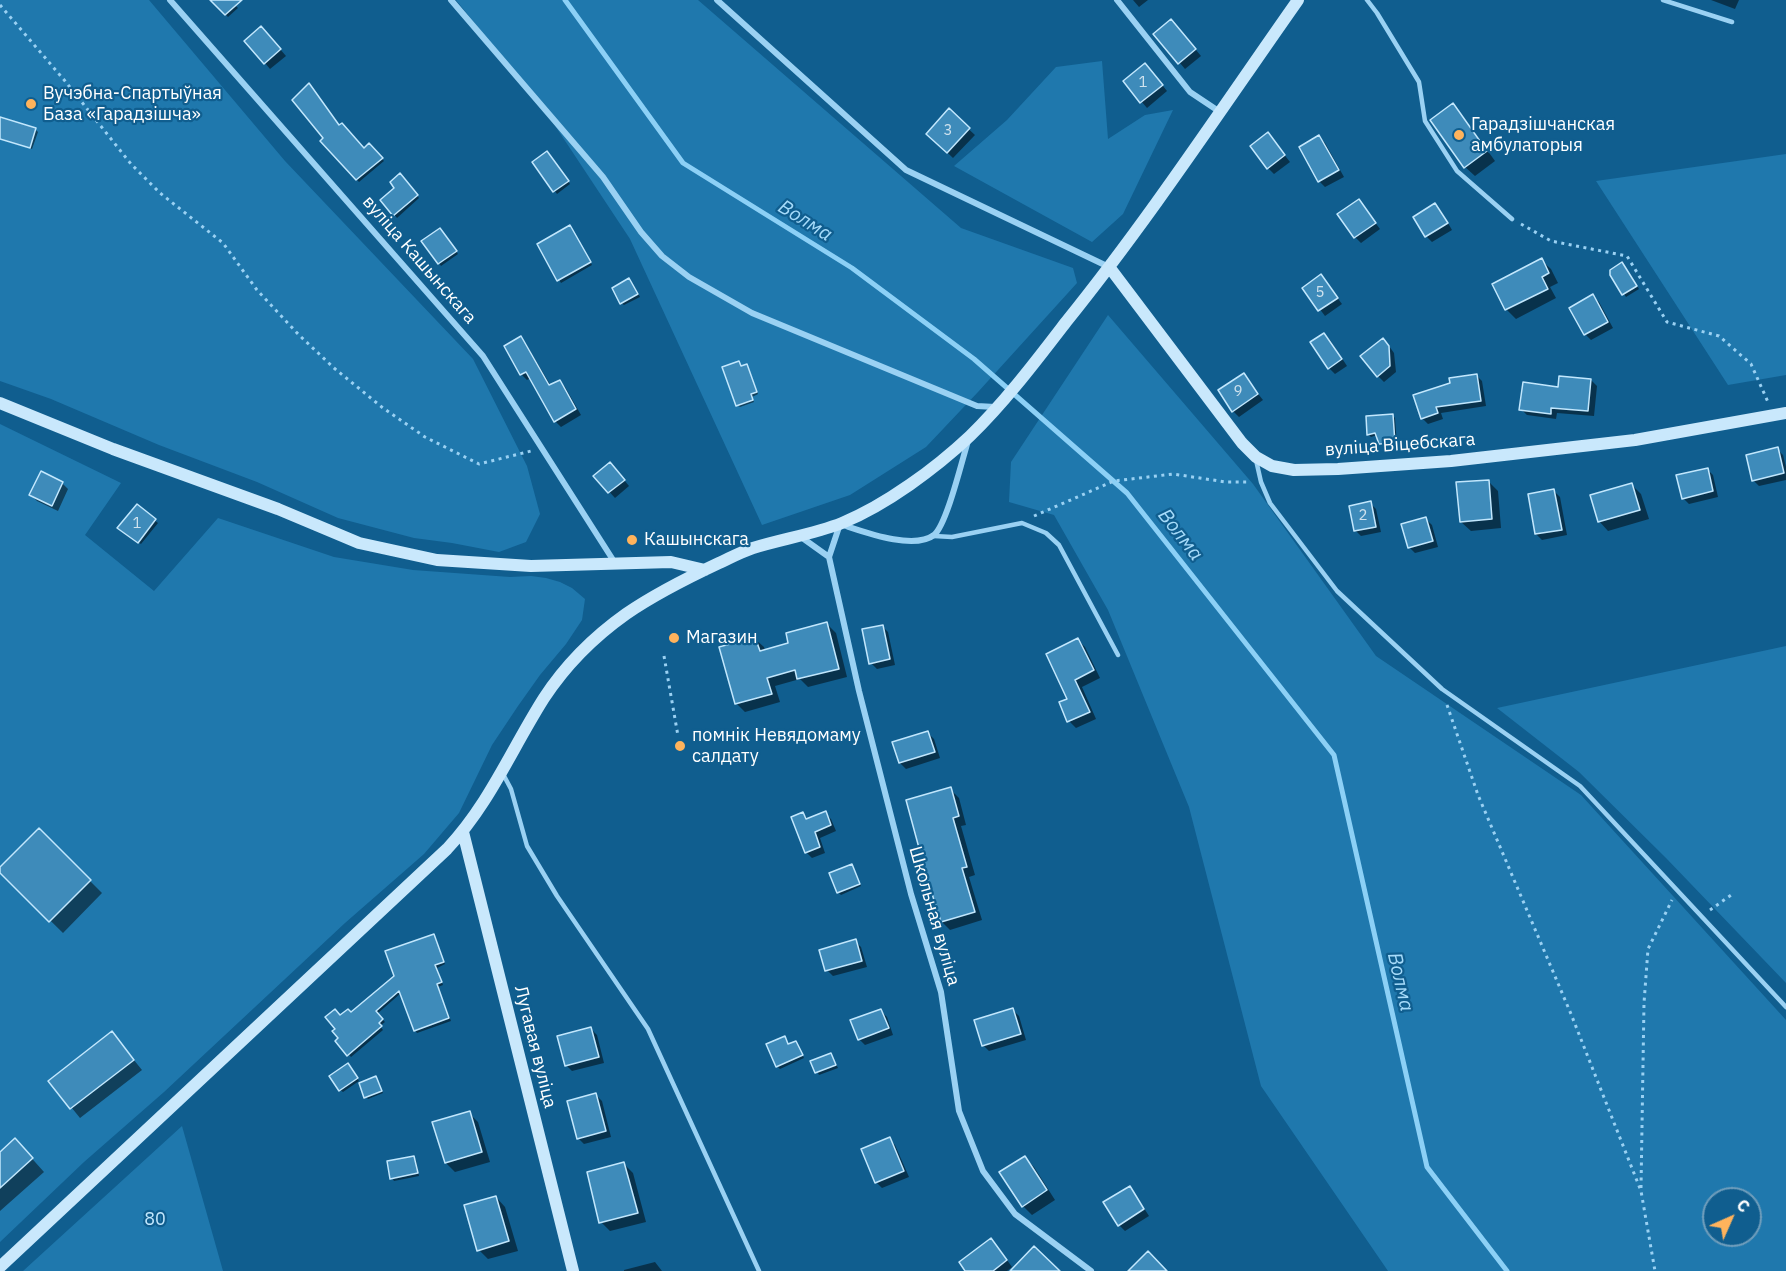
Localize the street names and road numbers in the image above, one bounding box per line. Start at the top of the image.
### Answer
street label: вуліца Кашынскага [357,191,481,329]
street label: вуліца Віцебскага [1324,429,1476,461]
street label: Школьная вуліца [904,844,964,988]
street label: Лугавая вуліца [509,983,561,1111]

